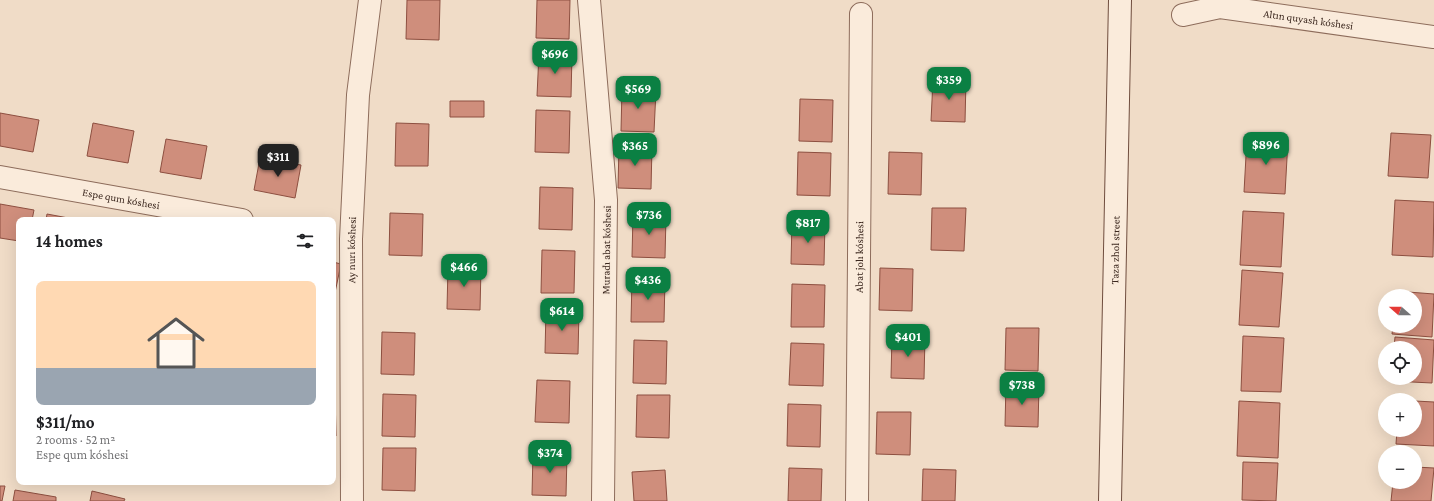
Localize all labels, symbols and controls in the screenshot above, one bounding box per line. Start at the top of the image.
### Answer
street label: Altın quyash kóshesi [1263,7,1354,32]
pin: $696 [531,41,579,75]
text: $696 [541,46,569,61]
pin: $359 [925,67,973,101]
text: $359 [936,72,962,87]
pin: $569 [614,76,662,110]
text: $569 [625,81,651,96]
pin: $896 [1242,132,1290,166]
pin: $365 [611,133,659,167]
text: $896 [1252,137,1280,152]
text: $365 [622,138,648,153]
pin: $311 [254,144,302,178]
text: $311 [267,149,289,164]
street label: Espe qum kóshesi [81,186,161,211]
pin: $736 [625,202,673,236]
street label: Muradı abat kóshesi [599,205,613,295]
text: $736 [636,207,662,222]
pin: $817 [784,210,832,244]
text: $817 [795,215,821,230]
street label: Taza zhol street [1108,215,1122,284]
street label: Ay nurı kóshesi [345,216,358,283]
street label: Abat jolı kóshesi [853,221,866,293]
icon: filters [294,230,316,252]
text: 14 homes [36,232,103,251]
pin: $466 [440,254,488,288]
text: $466 [450,259,478,274]
pin: $436 [624,267,672,301]
text: $436 [635,272,661,287]
north arrow [1378,289,1422,333]
map controls [1378,289,1422,489]
pin: $614 [538,298,586,332]
text: $614 [549,303,575,318]
icon: home [140,307,212,379]
pin: $401 [884,324,932,358]
text: $401 [895,329,921,344]
button: locate [1378,341,1422,385]
pin: $738 [998,372,1046,406]
text: $738 [1009,377,1035,392]
button: + [1378,393,1422,437]
text: $311/mo [36,413,95,432]
text: 2 rooms · 52 m² [36,432,115,447]
pin: $374 [526,440,574,474]
text: $374 [537,445,563,460]
button: − [1378,445,1422,489]
text: Espe qum kóshesi [36,447,128,462]

